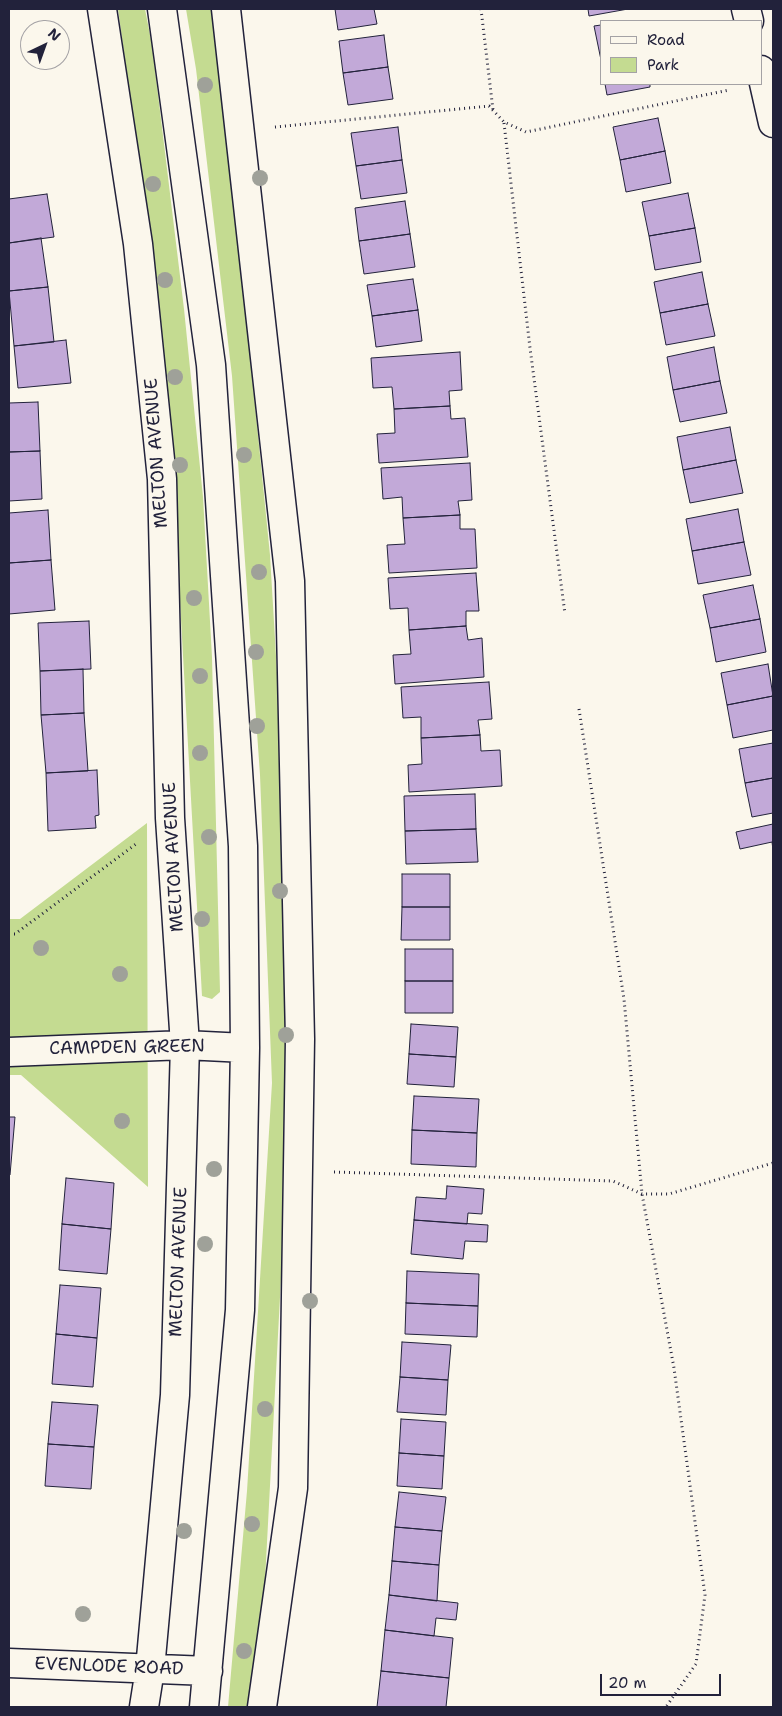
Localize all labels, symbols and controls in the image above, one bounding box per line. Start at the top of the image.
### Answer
north arrow [20,20,70,70]
legend [600,20,762,85]
text: N [44,24,65,45]
text: Road [647,30,685,50]
text: Park [647,55,679,75]
street label: MELTON AVENUE [141,377,173,529]
street label: MELTON AVENUE [159,781,189,933]
street label: CAMPDEN GREEN [49,1036,205,1060]
street label: MELTON AVENUE [166,1186,192,1338]
street label: EVENLODE ROAD [34,1654,184,1680]
scale bar [602,1664,723,1696]
text: 20 m [608,1673,647,1693]

